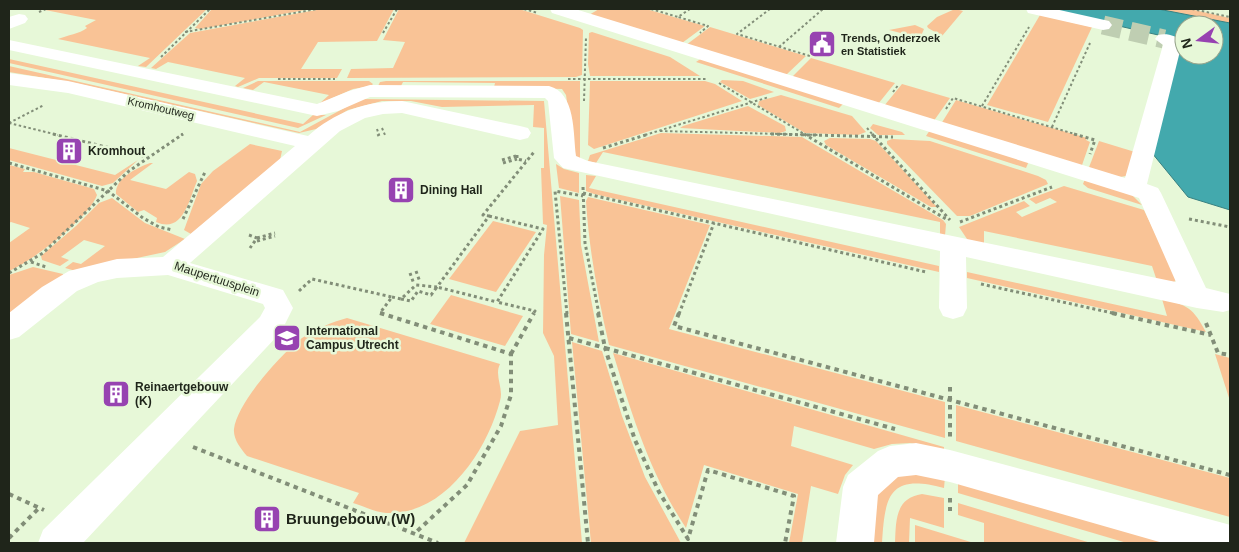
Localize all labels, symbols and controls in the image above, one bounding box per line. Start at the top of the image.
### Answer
north arrow [1174,15,1224,65]
public building icon: Trends, Onderzoek en Statistiek [807,29,837,59]
place label: Trends, Onderzoek en Statistiek [841,32,941,57]
text: N [1177,36,1195,50]
street label: Kromhoutweg [127,95,195,121]
building icon: Kromhout [54,136,84,166]
place label: Kromhout [88,144,145,158]
building icon: Dining Hall [386,175,416,205]
place label: Dining Hall [420,183,483,197]
street label: Maupertuusplein [173,259,261,299]
school or university icon: International Campus Utrecht [272,323,302,353]
place label: International Campus Utrecht [306,324,399,352]
building icon: Reinaertgebouw (K) [101,379,131,409]
place label: Reinaertgebouw (K) [135,380,229,408]
building icon: Bruungebouw (W) [252,504,282,534]
place label: Bruungebouw (W) [286,510,415,527]

